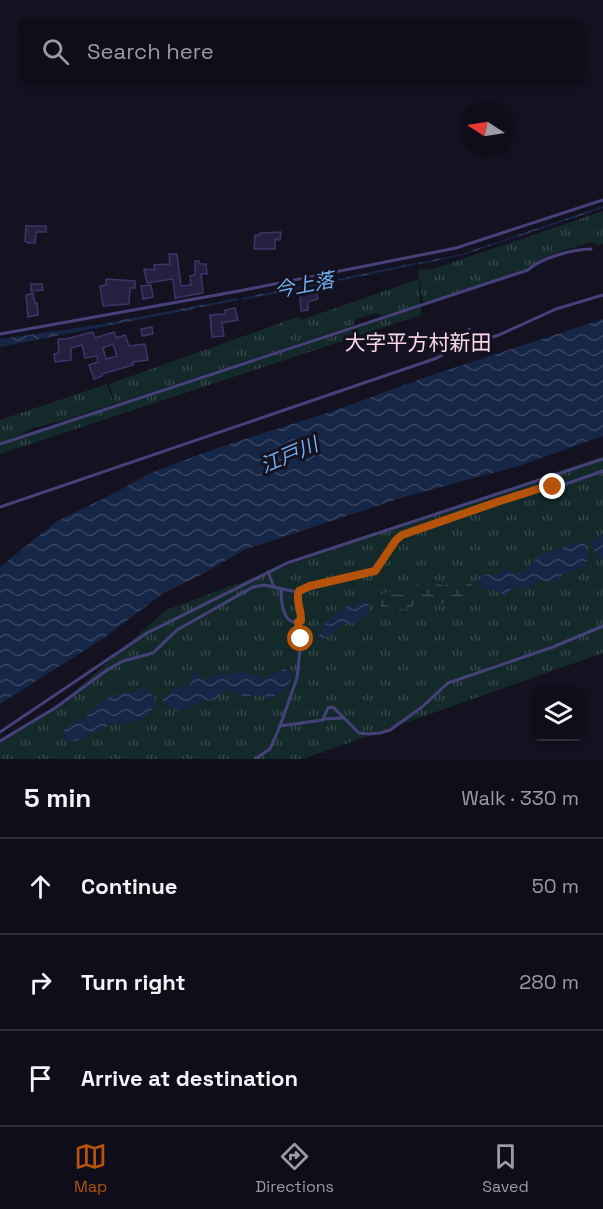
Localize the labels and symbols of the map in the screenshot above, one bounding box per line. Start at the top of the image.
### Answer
north arrow [459,102,513,156]
water label: 今上落 [272,266,339,303]
district label: 大字平方村新田 [345,329,492,356]
water label: 江戸川 [256,431,324,479]
route end [539,473,565,499]
route start [287,625,313,651]

